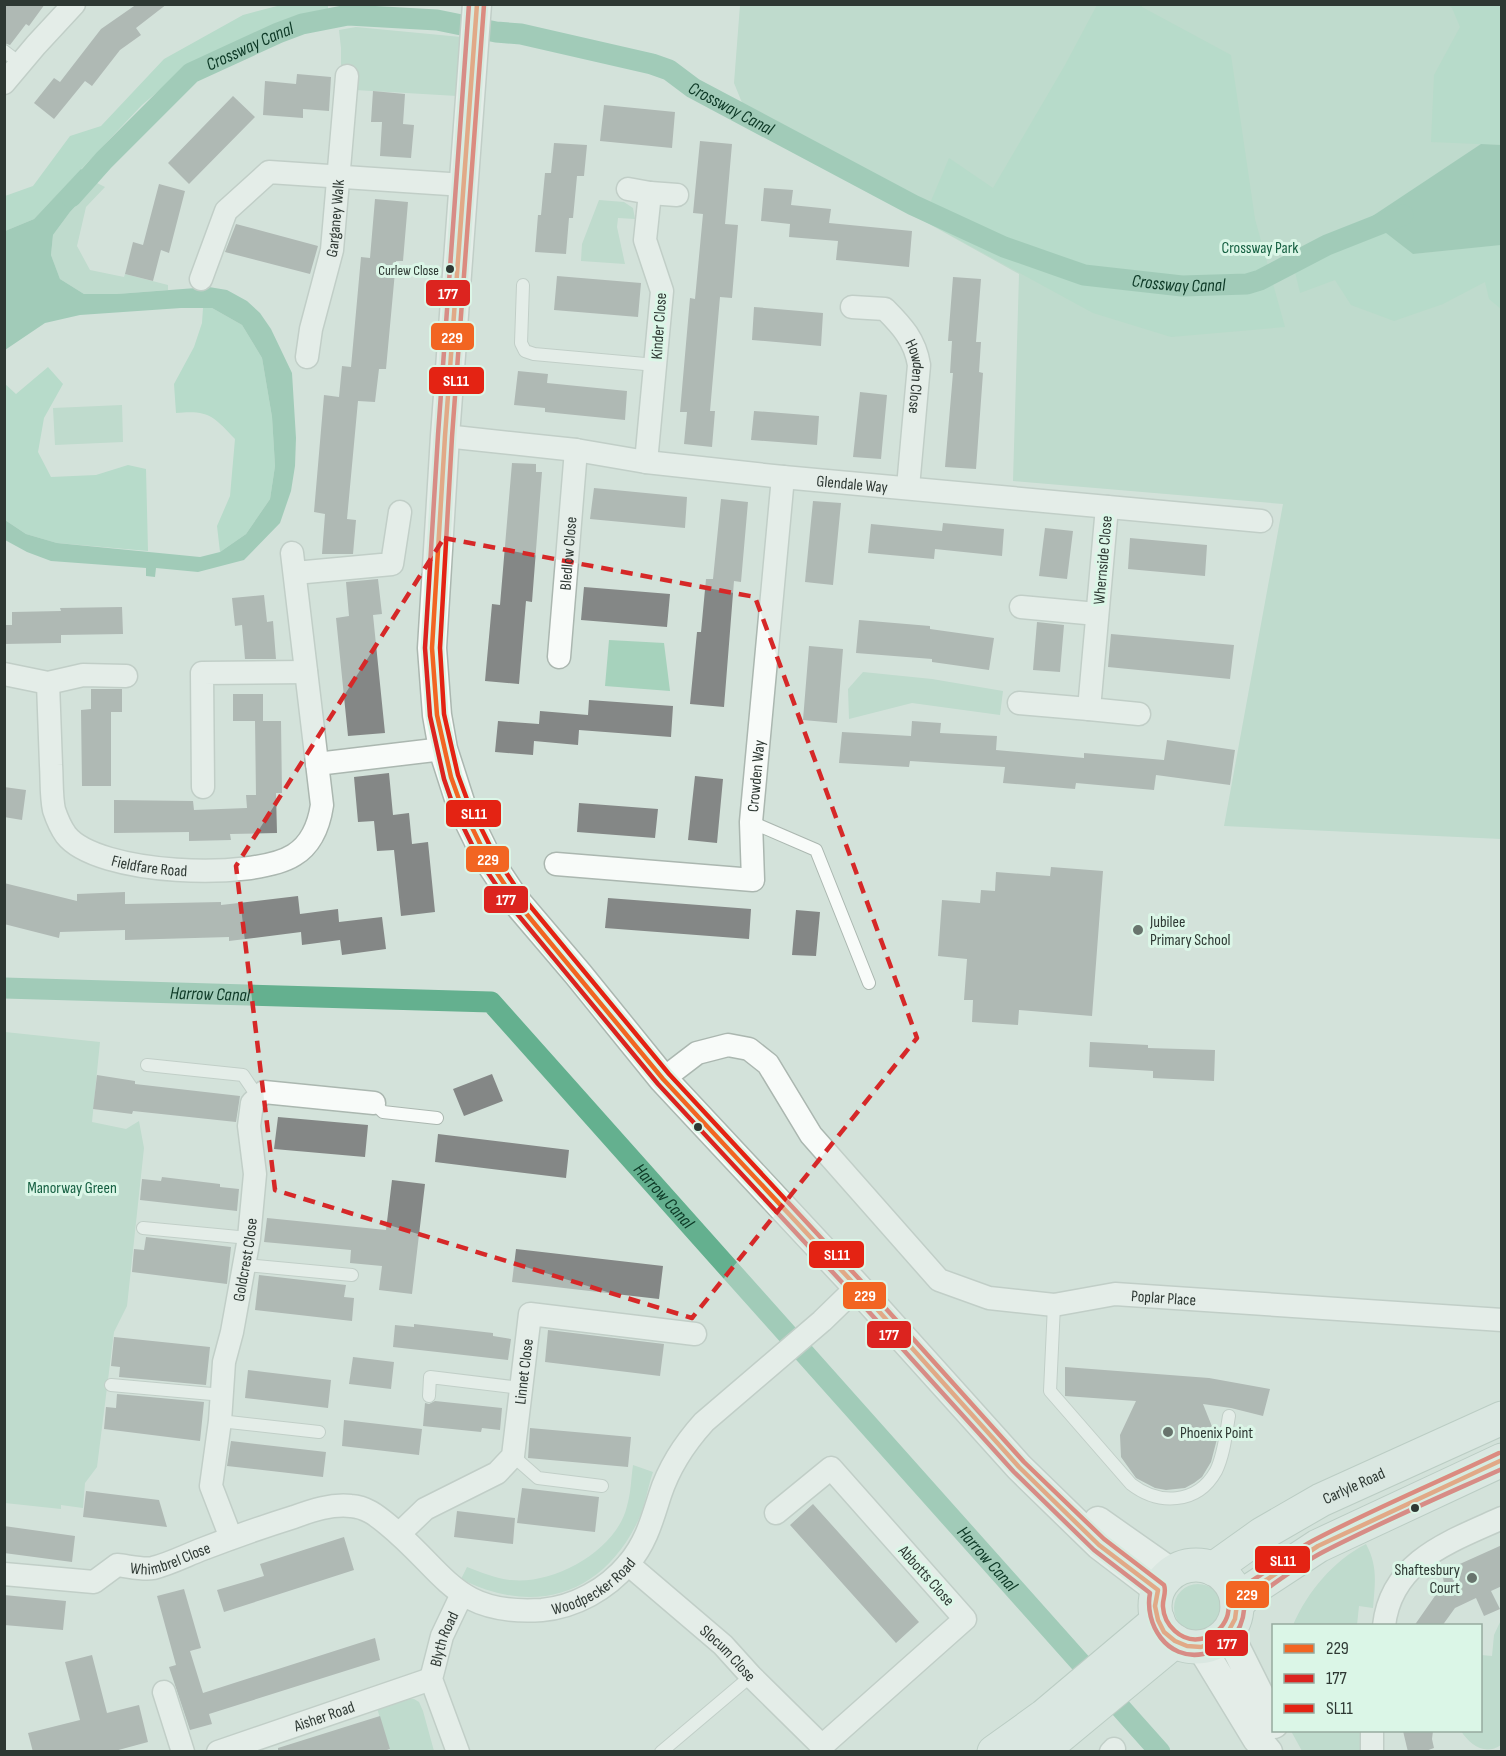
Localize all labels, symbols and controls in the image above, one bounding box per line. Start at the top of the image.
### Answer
water label: Crossway Canal [203,18,297,76]
water label: Crossway Canal [685,78,778,140]
street label: Garganey Walk [322,179,349,260]
park label: Crossway Park [1222,239,1298,258]
place label: Curlew Close [378,262,439,279]
marker: Curlew Close [444,263,456,275]
water label: Crossway Canal [1131,270,1226,297]
line badge: 177 [425,279,471,307]
text: 177 [438,285,458,304]
street label: Kinder Close [648,292,671,360]
line badge: 229 [430,322,475,351]
text: 229 [441,329,463,348]
street label: Howden Close [901,336,927,415]
line badge: SL11 [428,366,485,395]
text: SL11 [443,372,470,391]
street label: Glendale Way [816,472,888,498]
street label: Whernside Close [1090,515,1117,605]
street label: Bledlow Close [557,516,582,591]
street label: Crowden Way [744,739,770,813]
line badge: SL11 [445,799,502,828]
text: SL11 [461,805,488,824]
line badge: 229 [465,845,510,873]
text: 229 [477,851,499,870]
street label: Fieldfare Road [109,852,188,881]
line badge: 177 [483,885,529,914]
text: 177 [496,891,516,910]
place label: Jubilee Primary School [1149,913,1231,950]
marker: Jubilee Primary School [1131,923,1145,937]
water label: Harrow Canal [170,983,251,1006]
unlabelled marker [692,1121,704,1133]
water label: Harrow Canal [629,1159,699,1234]
park label: Manorway Green [27,1179,117,1198]
street label: Goldcrest Close [230,1217,262,1303]
line badge: SL11 [808,1240,865,1269]
text: SL11 [824,1246,851,1265]
line badge: 229 [842,1281,887,1310]
text: 229 [854,1287,876,1306]
street label: Poplar Place [1130,1287,1197,1310]
line badge: 177 [866,1320,912,1349]
text: 177 [879,1326,899,1345]
street label: Linnet Close [511,1338,538,1406]
place label: Phoenix Point [1180,1424,1253,1443]
marker: Phoenix Point [1161,1425,1175,1439]
street label: Carlyle Road [1320,1464,1388,1509]
unlabelled marker [1409,1502,1421,1514]
water label: Harrow Canal [953,1522,1022,1596]
street label: Whimbrel Close [129,1539,213,1580]
street label: Abbotts Close [893,1541,958,1610]
line badge: SL11 [1254,1545,1311,1574]
text: SL11 [1270,1552,1297,1571]
street label: Woodpecker Road [550,1555,640,1620]
place label: Shaftesbury Court [1394,1561,1460,1598]
marker: Shaftesbury Court [1465,1571,1479,1585]
line badge: 229 [1225,1580,1270,1609]
text: 229 [1236,1586,1258,1605]
street label: Blyth Road [427,1609,463,1669]
street label: Slocum Close [695,1621,759,1686]
legend [1272,1624,1482,1732]
line badge: 177 [1204,1629,1249,1657]
text: 177 [1217,1635,1237,1654]
text: 229 [1326,1638,1349,1659]
text: 177 [1326,1668,1347,1689]
street label: Aisher Road [291,1698,357,1737]
text: SL11 [1326,1698,1354,1719]

